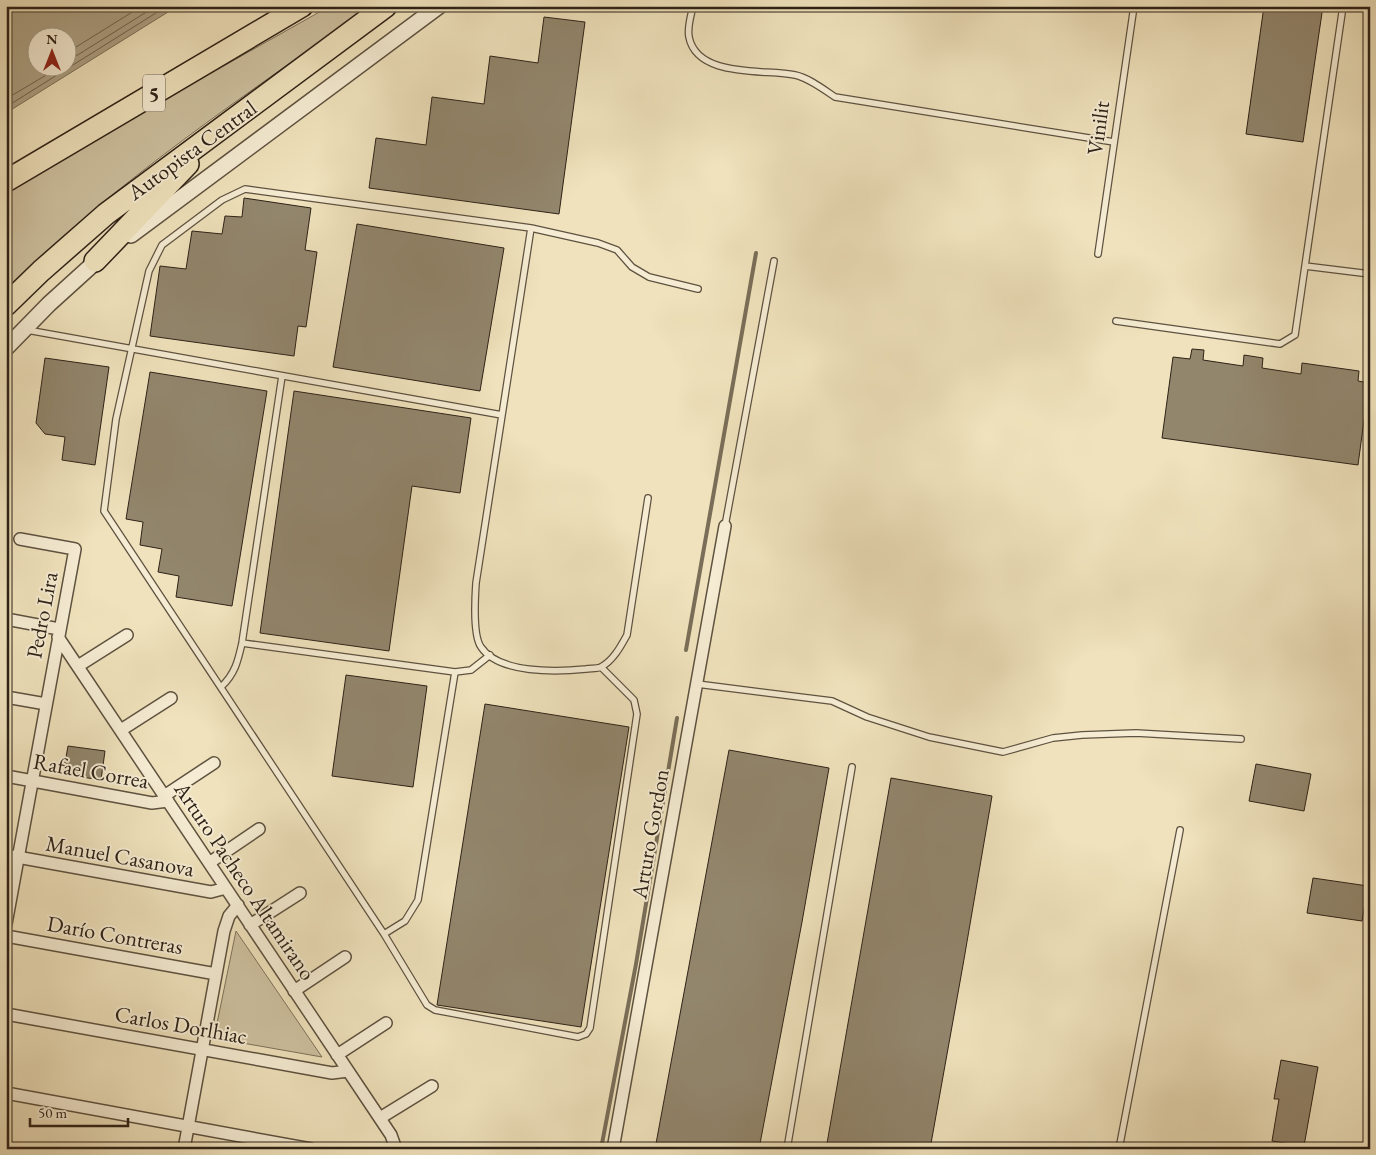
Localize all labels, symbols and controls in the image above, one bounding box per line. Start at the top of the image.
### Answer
north arrow [28,28,78,78]
text: N [46,30,58,48]
road number: 5 [143,75,165,112]
street label: Autopista Central [121,93,262,207]
street label: Vinilit [1080,99,1116,157]
street label: Pedro Lira [19,569,65,661]
street label: Rafael Correa [31,747,151,795]
street label: Arturo Gordon [624,766,676,902]
street label: Arturo Pacheco Altamirano [167,775,322,986]
street label: Manuel Casanova [44,829,197,883]
street label: Darío Contreras [45,909,185,961]
street label: Carlos Dorlhiac [113,999,250,1051]
scale bar [30,1095,128,1127]
text: 50 m [38,1103,67,1122]

